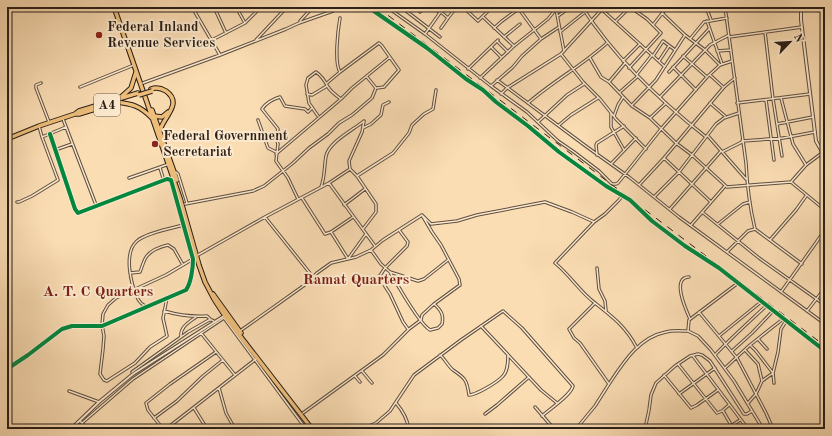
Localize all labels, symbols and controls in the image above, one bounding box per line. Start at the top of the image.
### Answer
place label: Federal Inland Revenue Services [107,20,215,50]
north arrow [770,22,810,62]
marker: Federal Inland Revenue Services [94,30,104,40]
text: N [791,32,805,45]
road number: A4 [94,94,120,116]
place label: Federal Government Secretariat [163,129,288,159]
marker: Federal Government Secretariat [150,139,160,149]
district label: Ramat Quarters [303,273,409,288]
district label: A. T. C Quarters [43,285,153,300]

